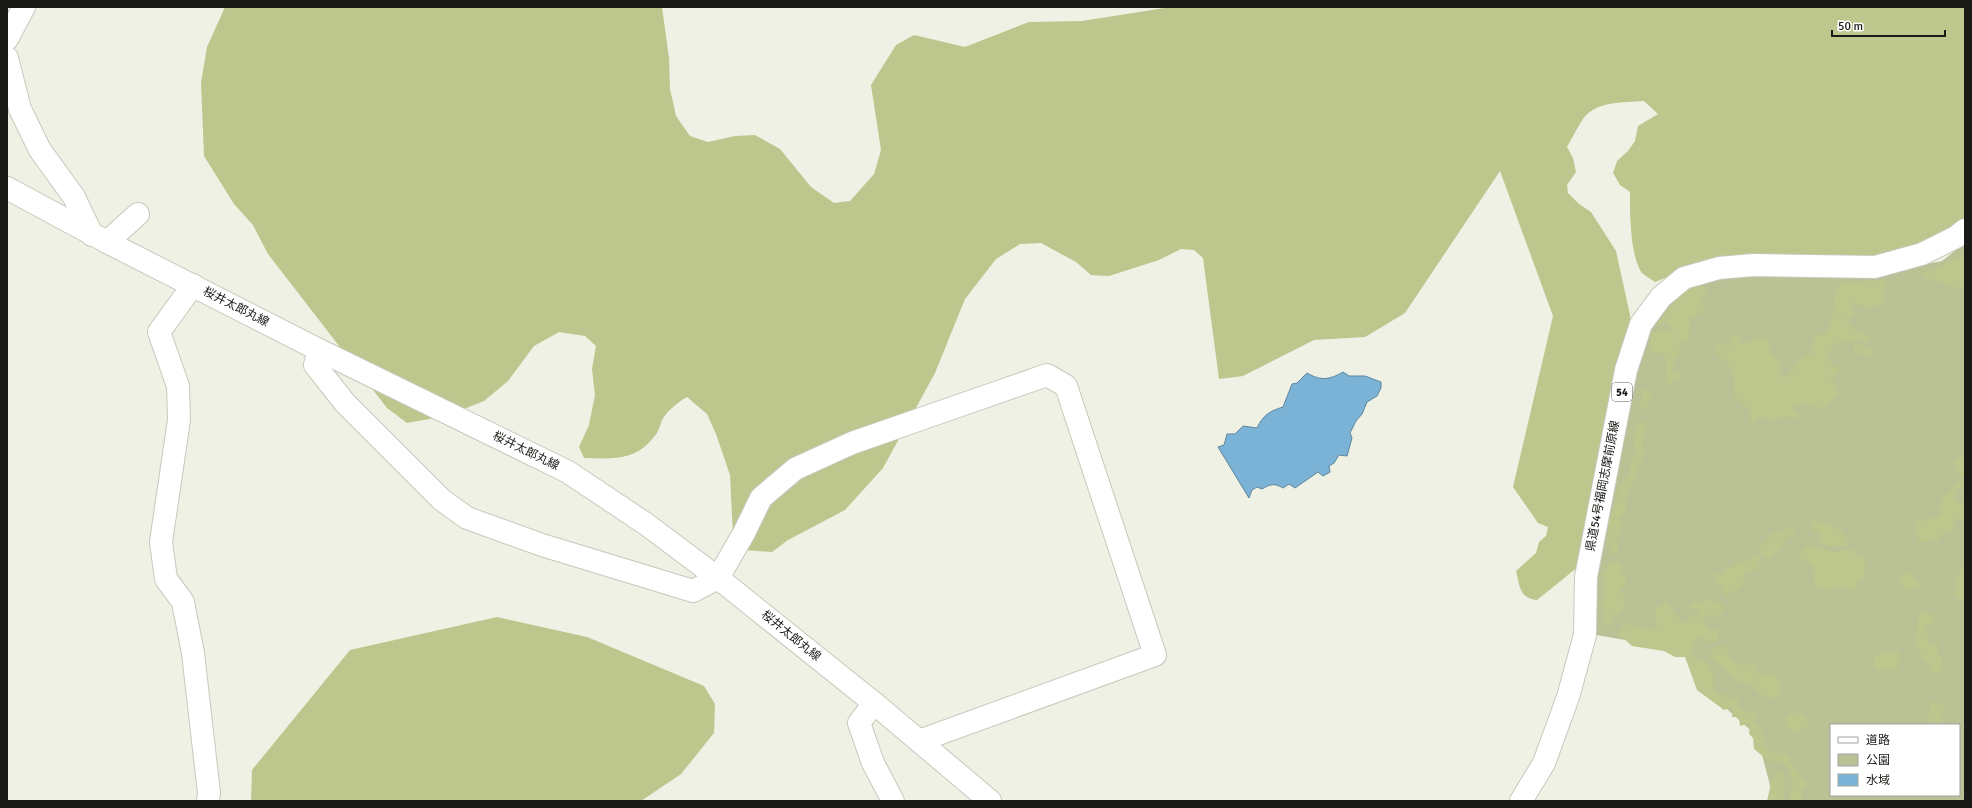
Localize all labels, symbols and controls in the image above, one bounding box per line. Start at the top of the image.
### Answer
scale bar [1832,12,1945,38]
text: 50 m [1838,19,1863,34]
street label: 桜井太郎丸線 [201,284,271,330]
road number: 54 [1612,383,1632,401]
street label: 県道54号福岡志摩前原線 [1583,419,1623,553]
street label: 桜井太郎丸線 [490,428,562,474]
street label: 桜井太郎丸線 [758,608,824,664]
legend [1830,724,1960,796]
text: 道路 [1866,733,1890,748]
text: 公園 [1866,753,1890,768]
text: 水域 [1866,773,1890,788]

